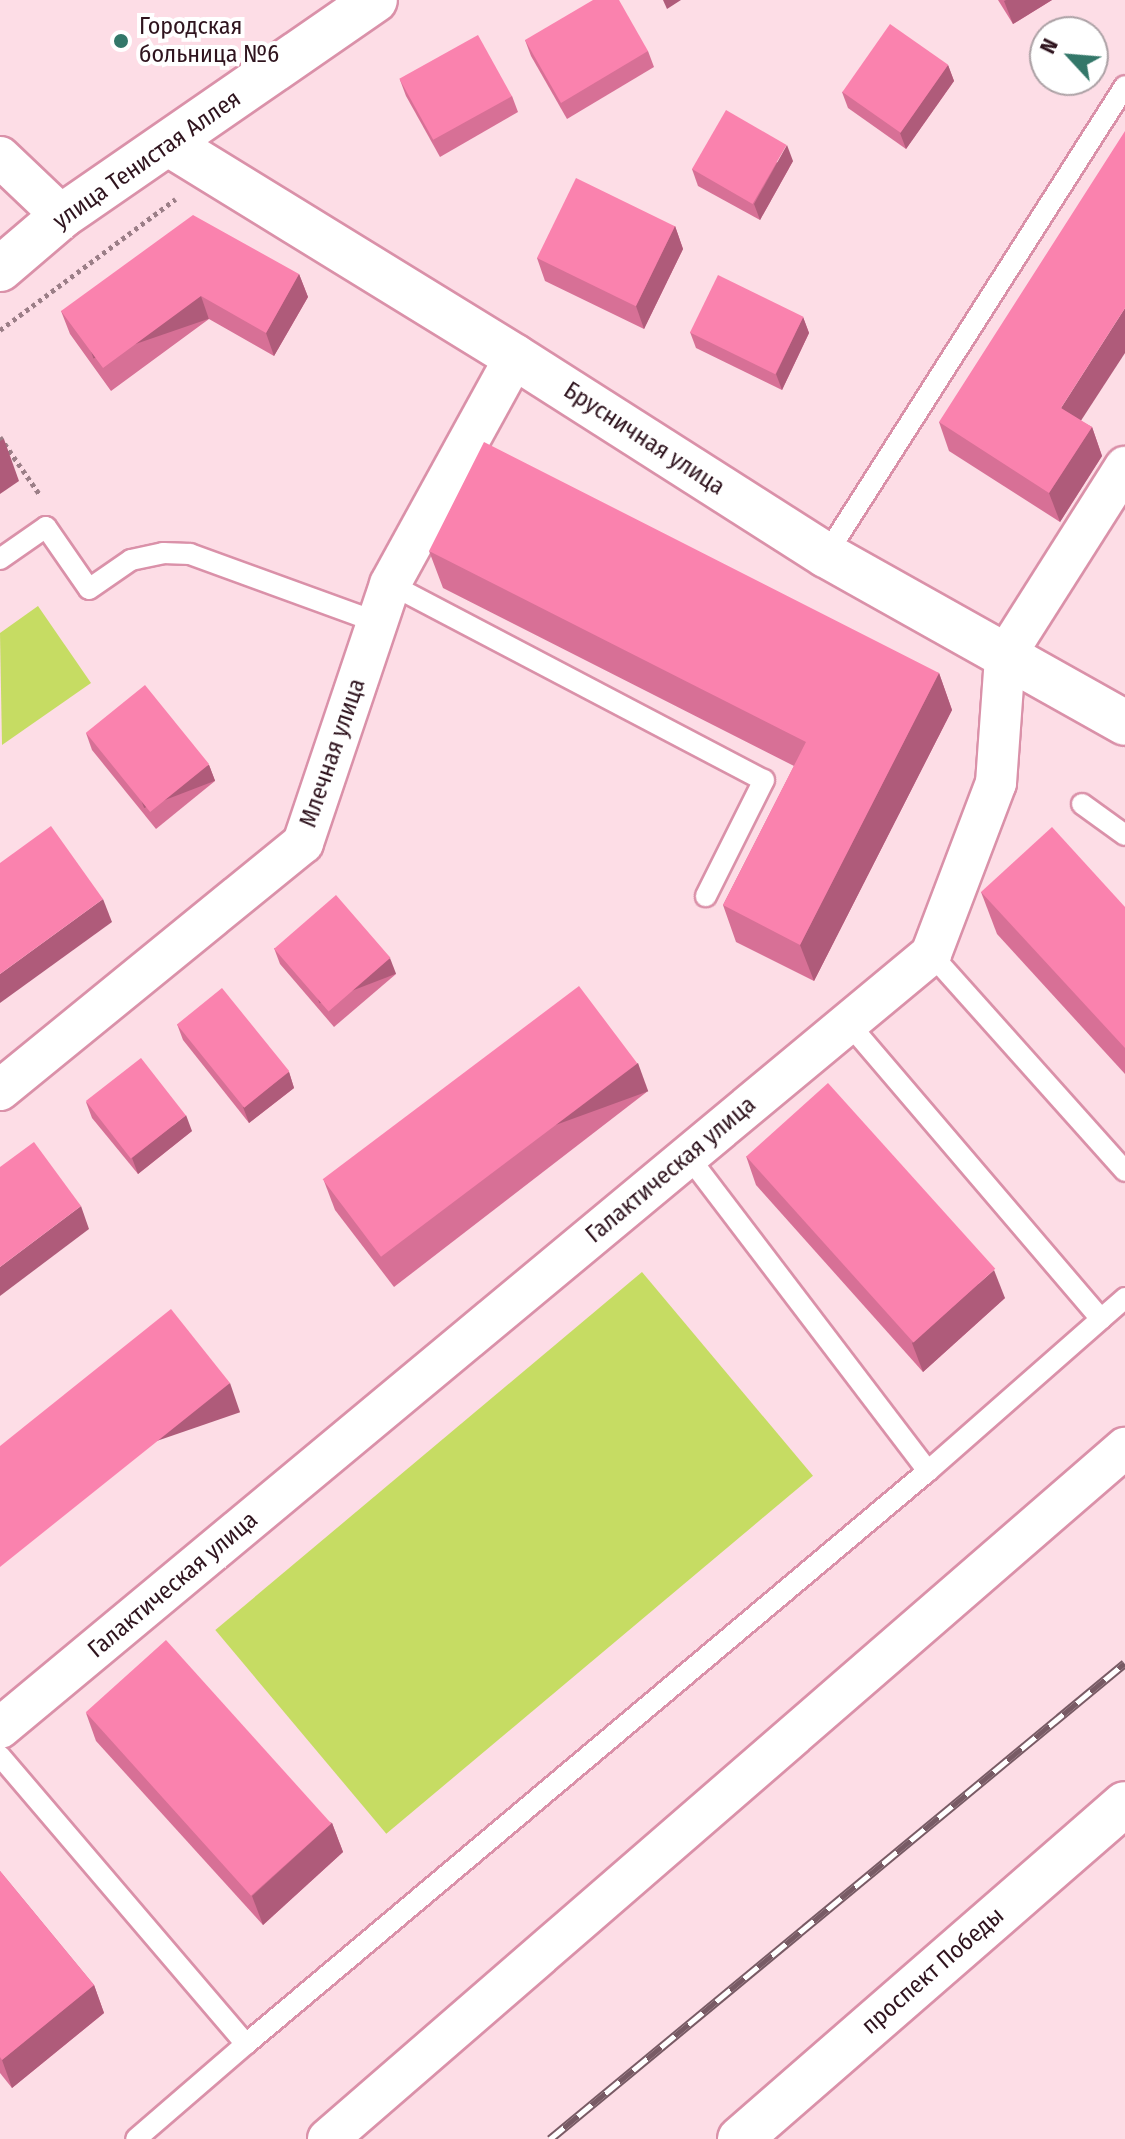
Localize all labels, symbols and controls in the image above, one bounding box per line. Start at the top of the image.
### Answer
place label: Городская больница №6 [139,13,279,69]
north arrow [1029,16,1109,96]
marker: Городская больница №6 [110,30,132,52]
text: N [1034,34,1064,58]
street label: улица Тенистая Аллея [48,84,246,236]
street label: Брусничная улица [558,376,730,502]
street label: Млечная улица [294,675,372,831]
street label: Галактическая улица [580,1091,762,1249]
street label: Галактическая улица [82,1506,264,1664]
street label: проспект Победы [856,1901,1010,2041]

